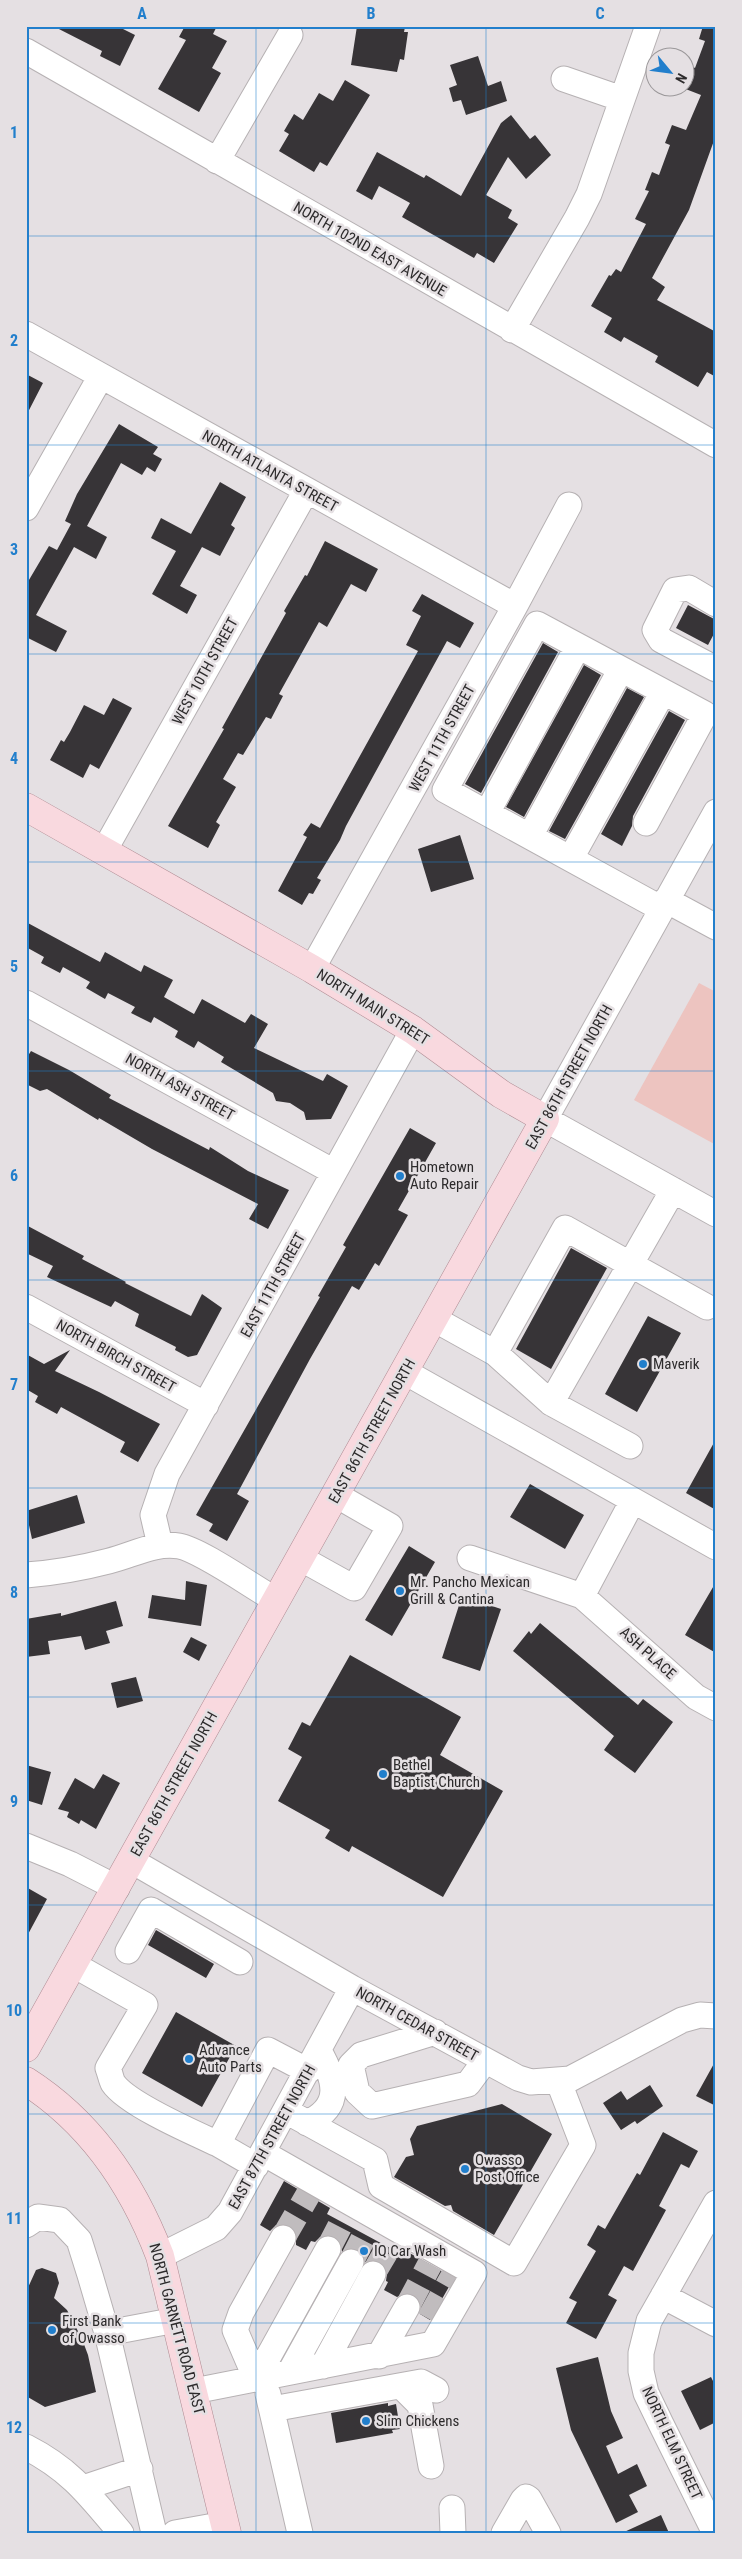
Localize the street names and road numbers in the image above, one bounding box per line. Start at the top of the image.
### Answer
street label: NORTH 102ND EAST AVENUE [290,198,450,300]
street label: NORTH ATLANTA STREET [199,426,341,516]
street label: WEST 10TH STREET [168,614,242,728]
street label: WEST 11TH STREET [405,681,479,795]
street label: NORTH MAIN STREET [313,965,433,1049]
street label: EAST 86TH STREET NORTH [522,1002,616,1152]
street label: NORTH ASH STREET [122,1050,238,1124]
street label: EAST 11TH STREET [237,1229,309,1340]
street label: NORTH BIRCH STREET [53,1316,179,1396]
street label: EAST 86TH STREET NORTH [325,1356,419,1506]
street label: ASH PLACE [616,1623,680,1683]
street label: EAST 86TH STREET NORTH [127,1709,221,1859]
street label: NORTH CEDAR STREET [353,1983,481,2065]
street label: EAST 87TH STREET NORTH [225,2062,319,2212]
street label: NORTH GARNETT ROAD EAST [145,2241,209,2417]
street label: NORTH ELM STREET [638,2384,706,2502]

